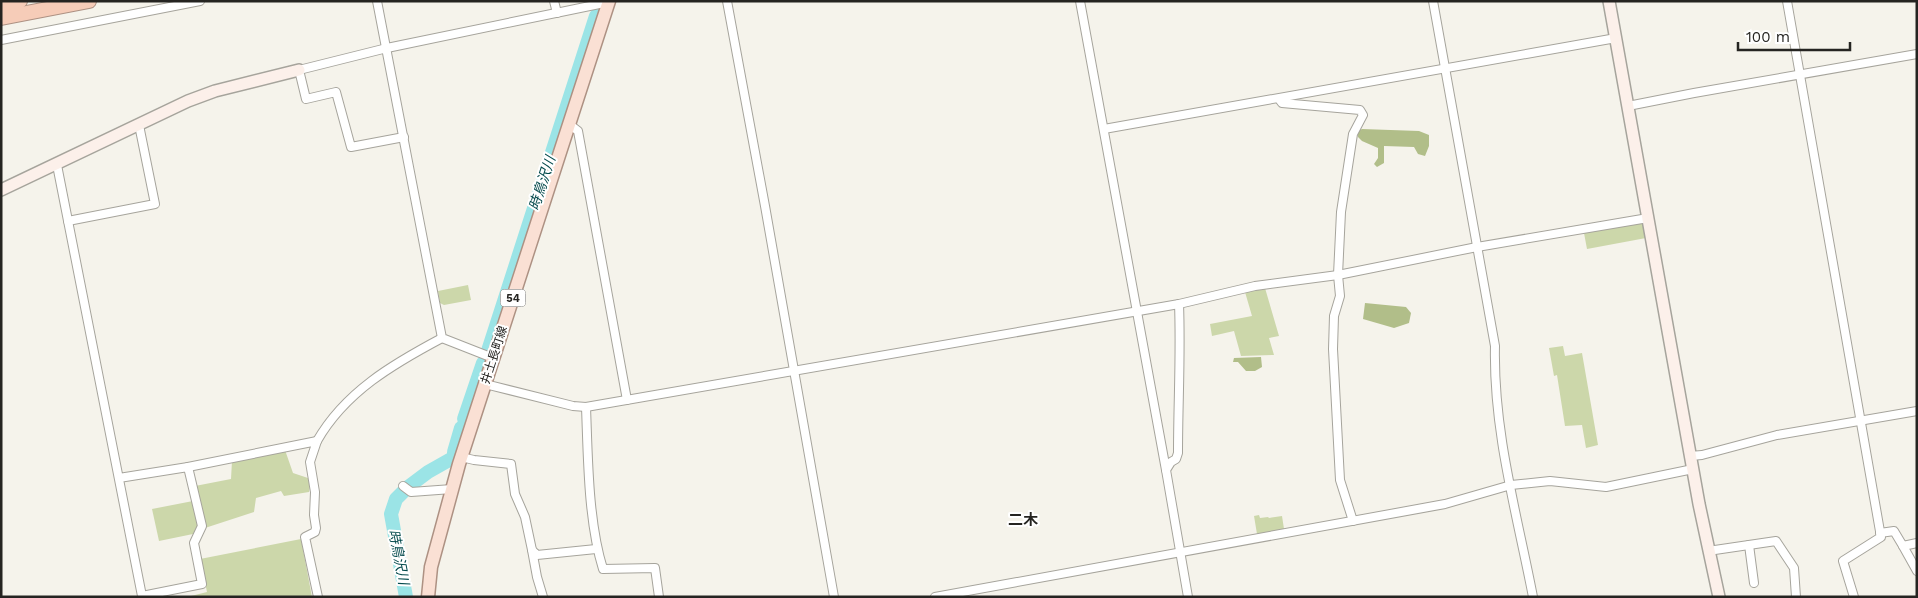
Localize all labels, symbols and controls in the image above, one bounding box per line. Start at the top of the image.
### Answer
scale bar [1738,20,1850,52]
text: 100 m [1746,28,1790,46]
water label: 時鳥沢川 [526,152,559,212]
road number: 54 [500,290,526,306]
street label: 井土長町線 [478,324,510,386]
district label: 二木 [1008,511,1038,529]
water label: 時鳥沢川 [386,528,413,588]

